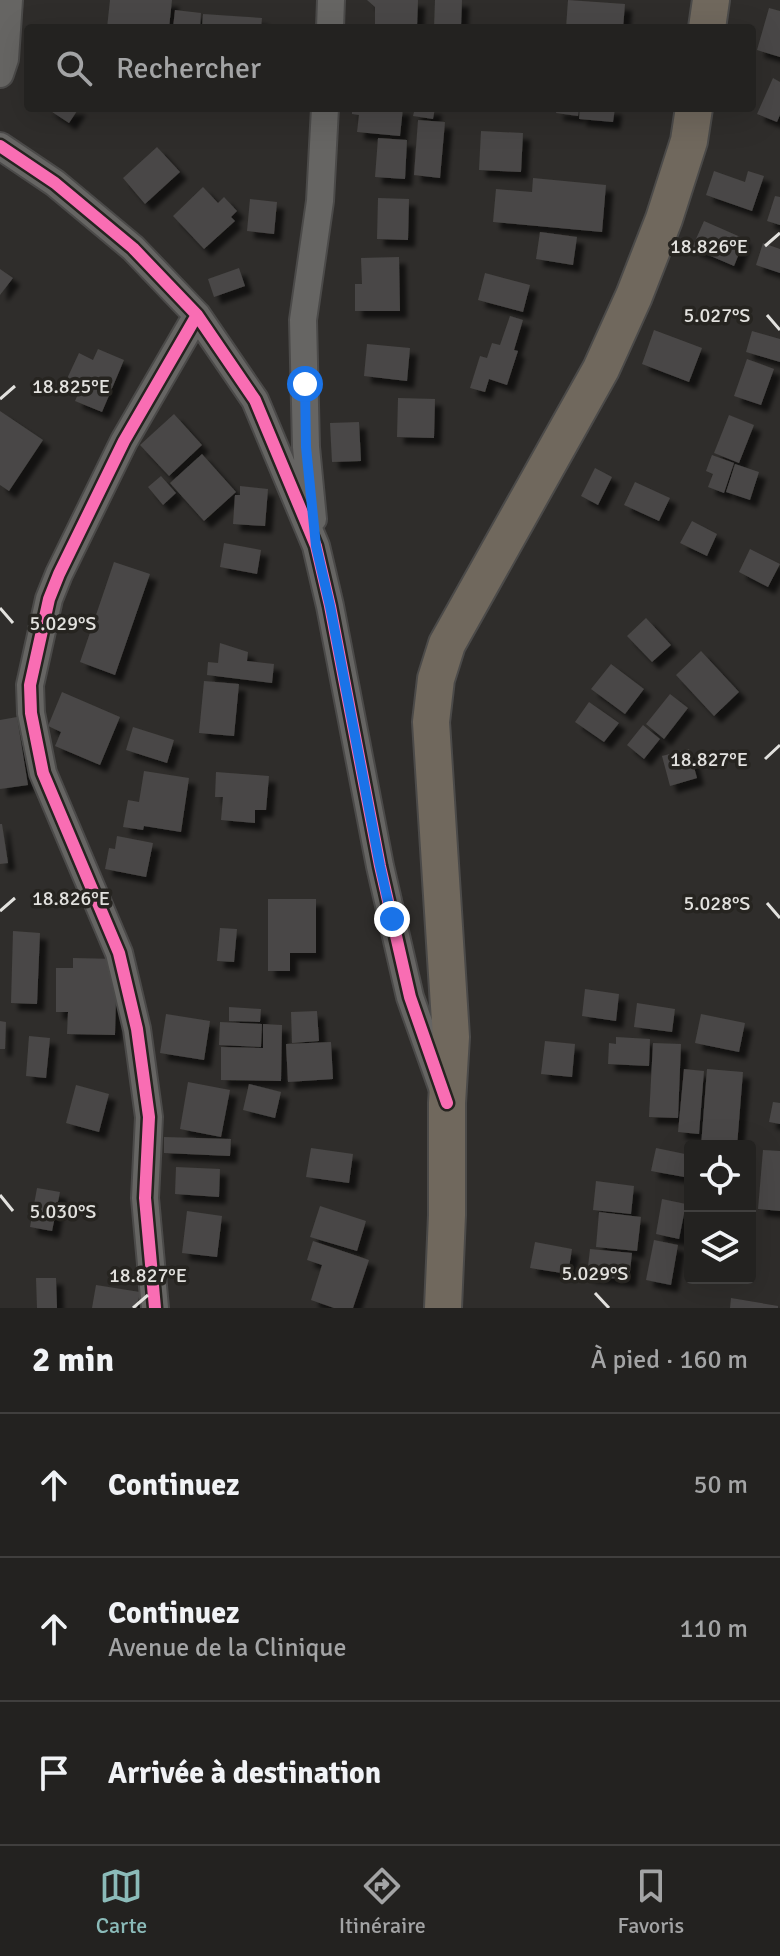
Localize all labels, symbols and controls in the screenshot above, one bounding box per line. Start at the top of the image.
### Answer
search box [24,24,756,112]
icon: search [52,46,96,90]
text: Rechercher [116,50,261,87]
text: 18.826°E [670,234,748,259]
text: 5.027°S [684,303,750,328]
route start [287,366,323,402]
text: 18.825°E [32,374,110,399]
text: 5.029°S [30,611,96,636]
text: 18.827°E [670,747,748,772]
text: 18.826°E [32,886,110,911]
text: 5.028°S [684,891,750,916]
route end [374,901,410,937]
map controls [684,1140,756,1284]
button: locate [684,1140,756,1212]
text: 5.030°S [30,1199,96,1224]
button: layers [684,1212,756,1284]
text: 5.029°S [562,1261,628,1286]
text: 18.827°E [109,1263,187,1288]
text: 2 min [32,1339,114,1381]
text: À pied · 160 m [591,1344,748,1376]
icon: ahead [32,1463,76,1507]
text: Continuez [108,1467,240,1504]
text: 50 m [693,1469,748,1501]
text: Continuez [108,1595,240,1632]
icon: ahead [32,1607,76,1651]
text: 110 m [679,1613,748,1645]
text: Avenue de la Clinique [108,1632,347,1664]
icon: arrive [32,1751,76,1795]
text: Arrivée à destination [108,1755,381,1792]
tab: Carte [96,1864,147,1939]
tab: Itinéraire [339,1864,426,1939]
tab: Favoris [617,1864,684,1939]

